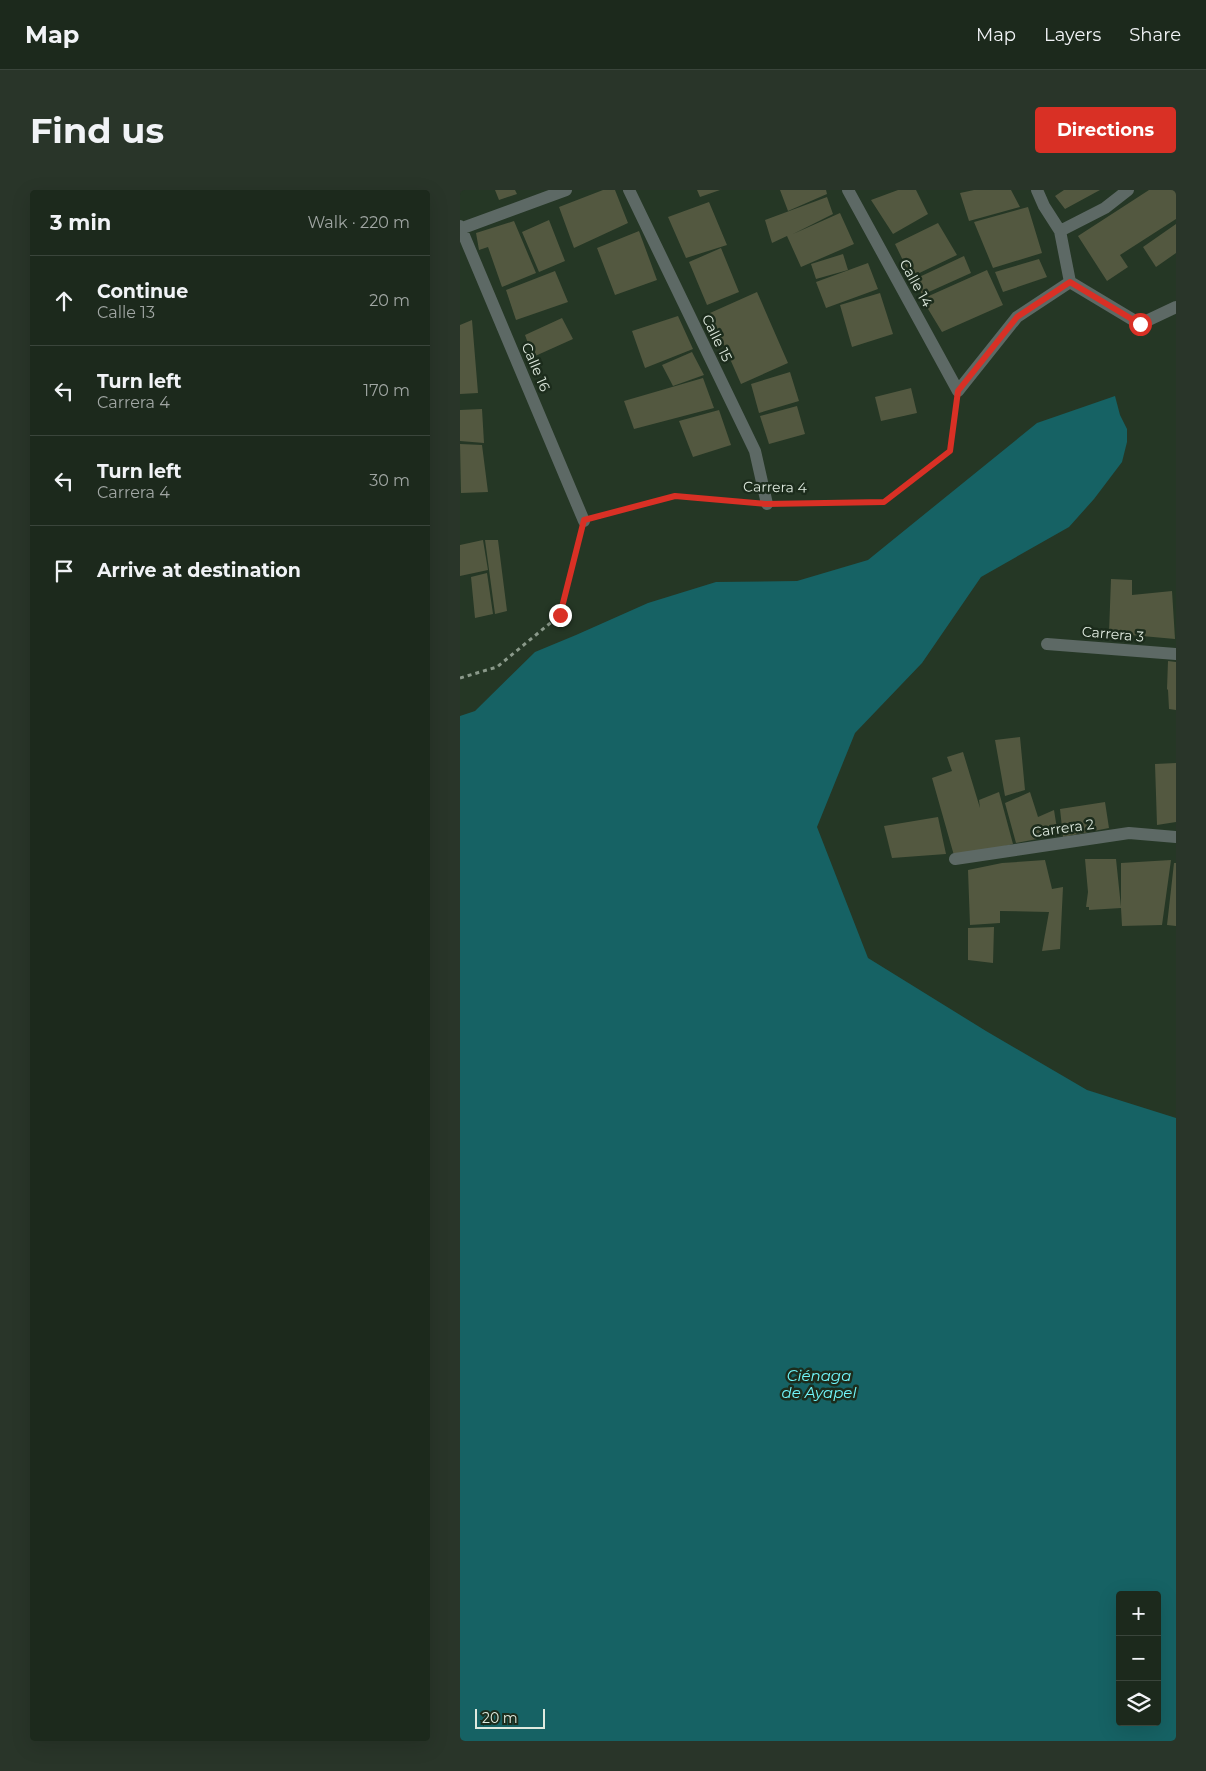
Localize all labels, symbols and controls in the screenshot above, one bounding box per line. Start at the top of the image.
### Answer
text: Map [25,20,79,49]
text: Map [976,24,1016,46]
text: Layers [1044,24,1101,46]
text: Share [1129,24,1181,46]
button: Directions [1035,107,1176,153]
text: Find us [30,109,164,152]
text: 3 min [50,210,111,235]
text: Walk · 220 m [307,213,410,232]
street label: Calle 14 [896,256,937,311]
text: Continue [97,280,188,303]
icon: ahead [50,287,78,315]
text: 20 m [369,291,410,310]
text: Calle 13 [97,303,155,322]
street label: Calle 15 [698,311,736,365]
route start [1129,313,1152,336]
street label: Calle 16 [518,340,554,395]
text: Turn left [97,370,182,393]
icon: left [50,377,78,405]
text: 170 m [363,381,410,400]
text: Carrera 4 [97,393,170,412]
text: Turn left [97,460,182,483]
icon: left [50,467,78,495]
text: 30 m [369,471,410,490]
street label: Carrera 4 [743,477,808,497]
text: Carrera 4 [97,483,170,502]
icon: arrive [50,557,78,585]
text: Arrive at destination [97,559,301,582]
route end [549,604,572,627]
street label: Carrera 3 [1081,622,1145,646]
street label: Carrera 2 [1031,815,1095,841]
water label: Ciénaga de Ayapel [782,1366,856,1402]
map controls [1116,1591,1161,1726]
button: + [1116,1591,1161,1636]
button: − [1116,1636,1161,1681]
button: layers [1116,1681,1161,1726]
scale bar [475,1706,545,1729]
text: 20 m [482,1709,518,1727]

